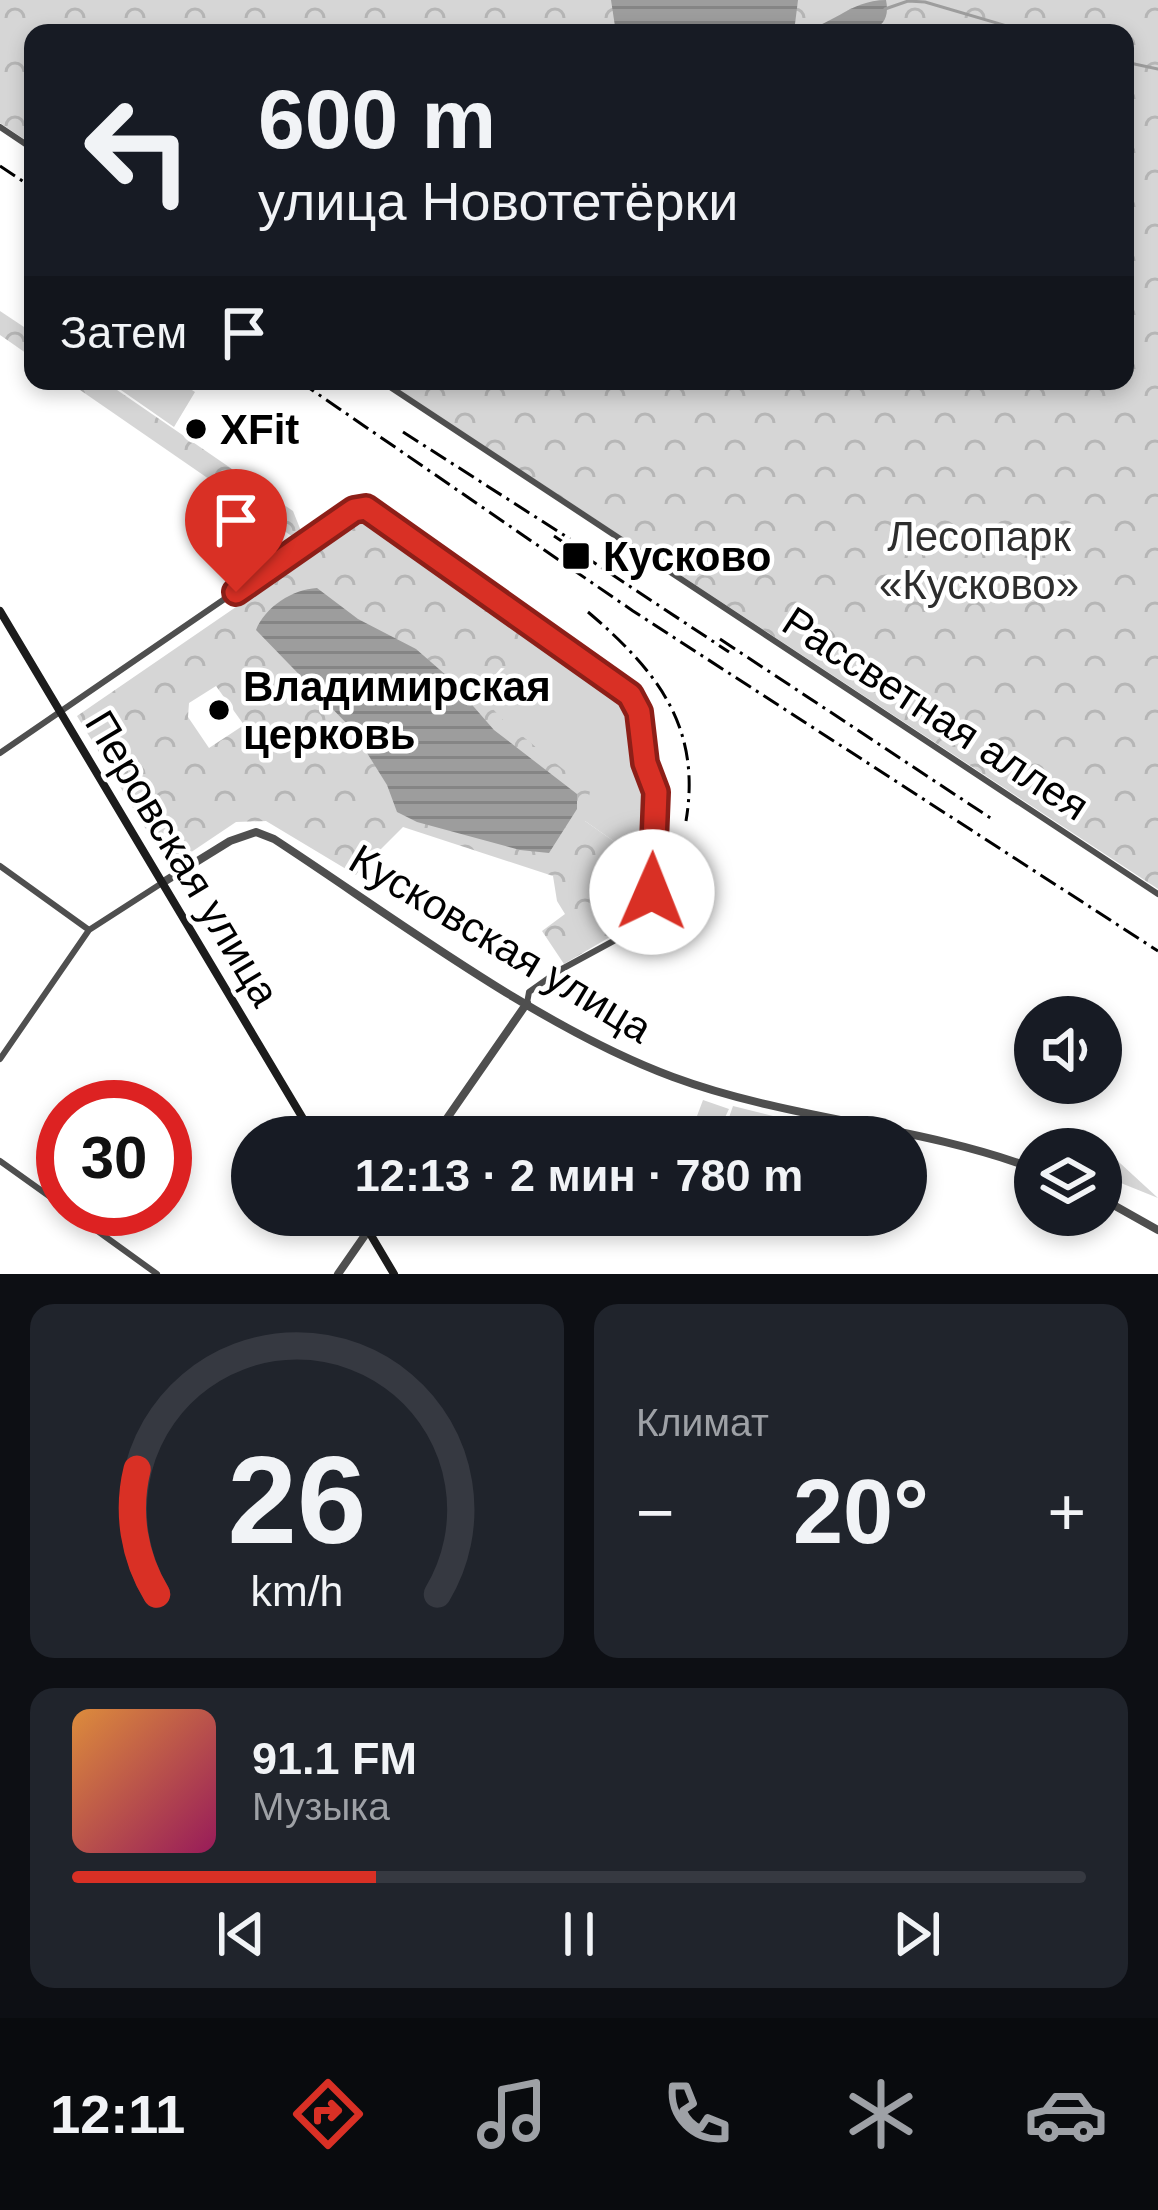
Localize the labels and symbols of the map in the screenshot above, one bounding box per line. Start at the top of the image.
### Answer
place label: XFit [220,406,299,453]
marker: XFit [183,416,209,442]
pin [185,469,287,592]
park label: Лесопарк «Кусково» [879,513,1079,608]
place label: Кусково [603,533,771,580]
marker: Кусково [560,540,592,572]
street label: Рассветная аллея [774,597,1097,830]
place label: Владимирская церковь [243,663,551,758]
marker: Владимирская церковь [206,697,232,723]
street label: Перовская улица [76,702,289,1015]
position arrow [589,829,715,955]
street label: Кусковская улица [341,835,661,1052]
speed limit sign: 30 [36,1080,192,1236]

